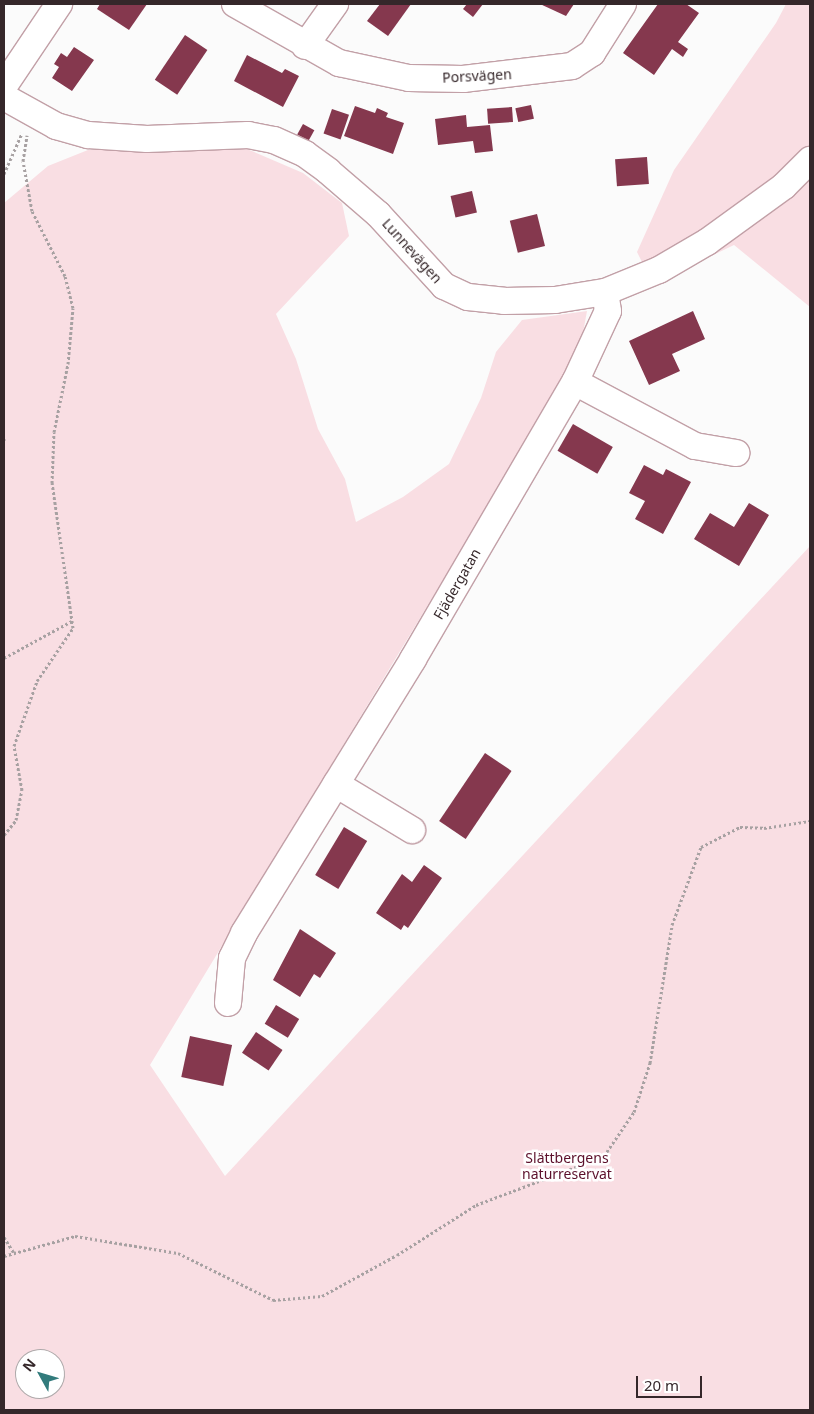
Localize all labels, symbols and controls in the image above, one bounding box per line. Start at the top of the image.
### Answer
street label: Porsvägen [442,66,512,86]
street label: Lunnevägen [379,215,445,287]
street label: Fjädergatan [430,546,484,622]
park label: Slättbergens naturreservat [522,1150,612,1182]
north arrow [15,1349,65,1399]
text: N [18,1354,40,1375]
scale bar [639,1366,705,1398]
text: 20 m [644,1375,679,1395]

